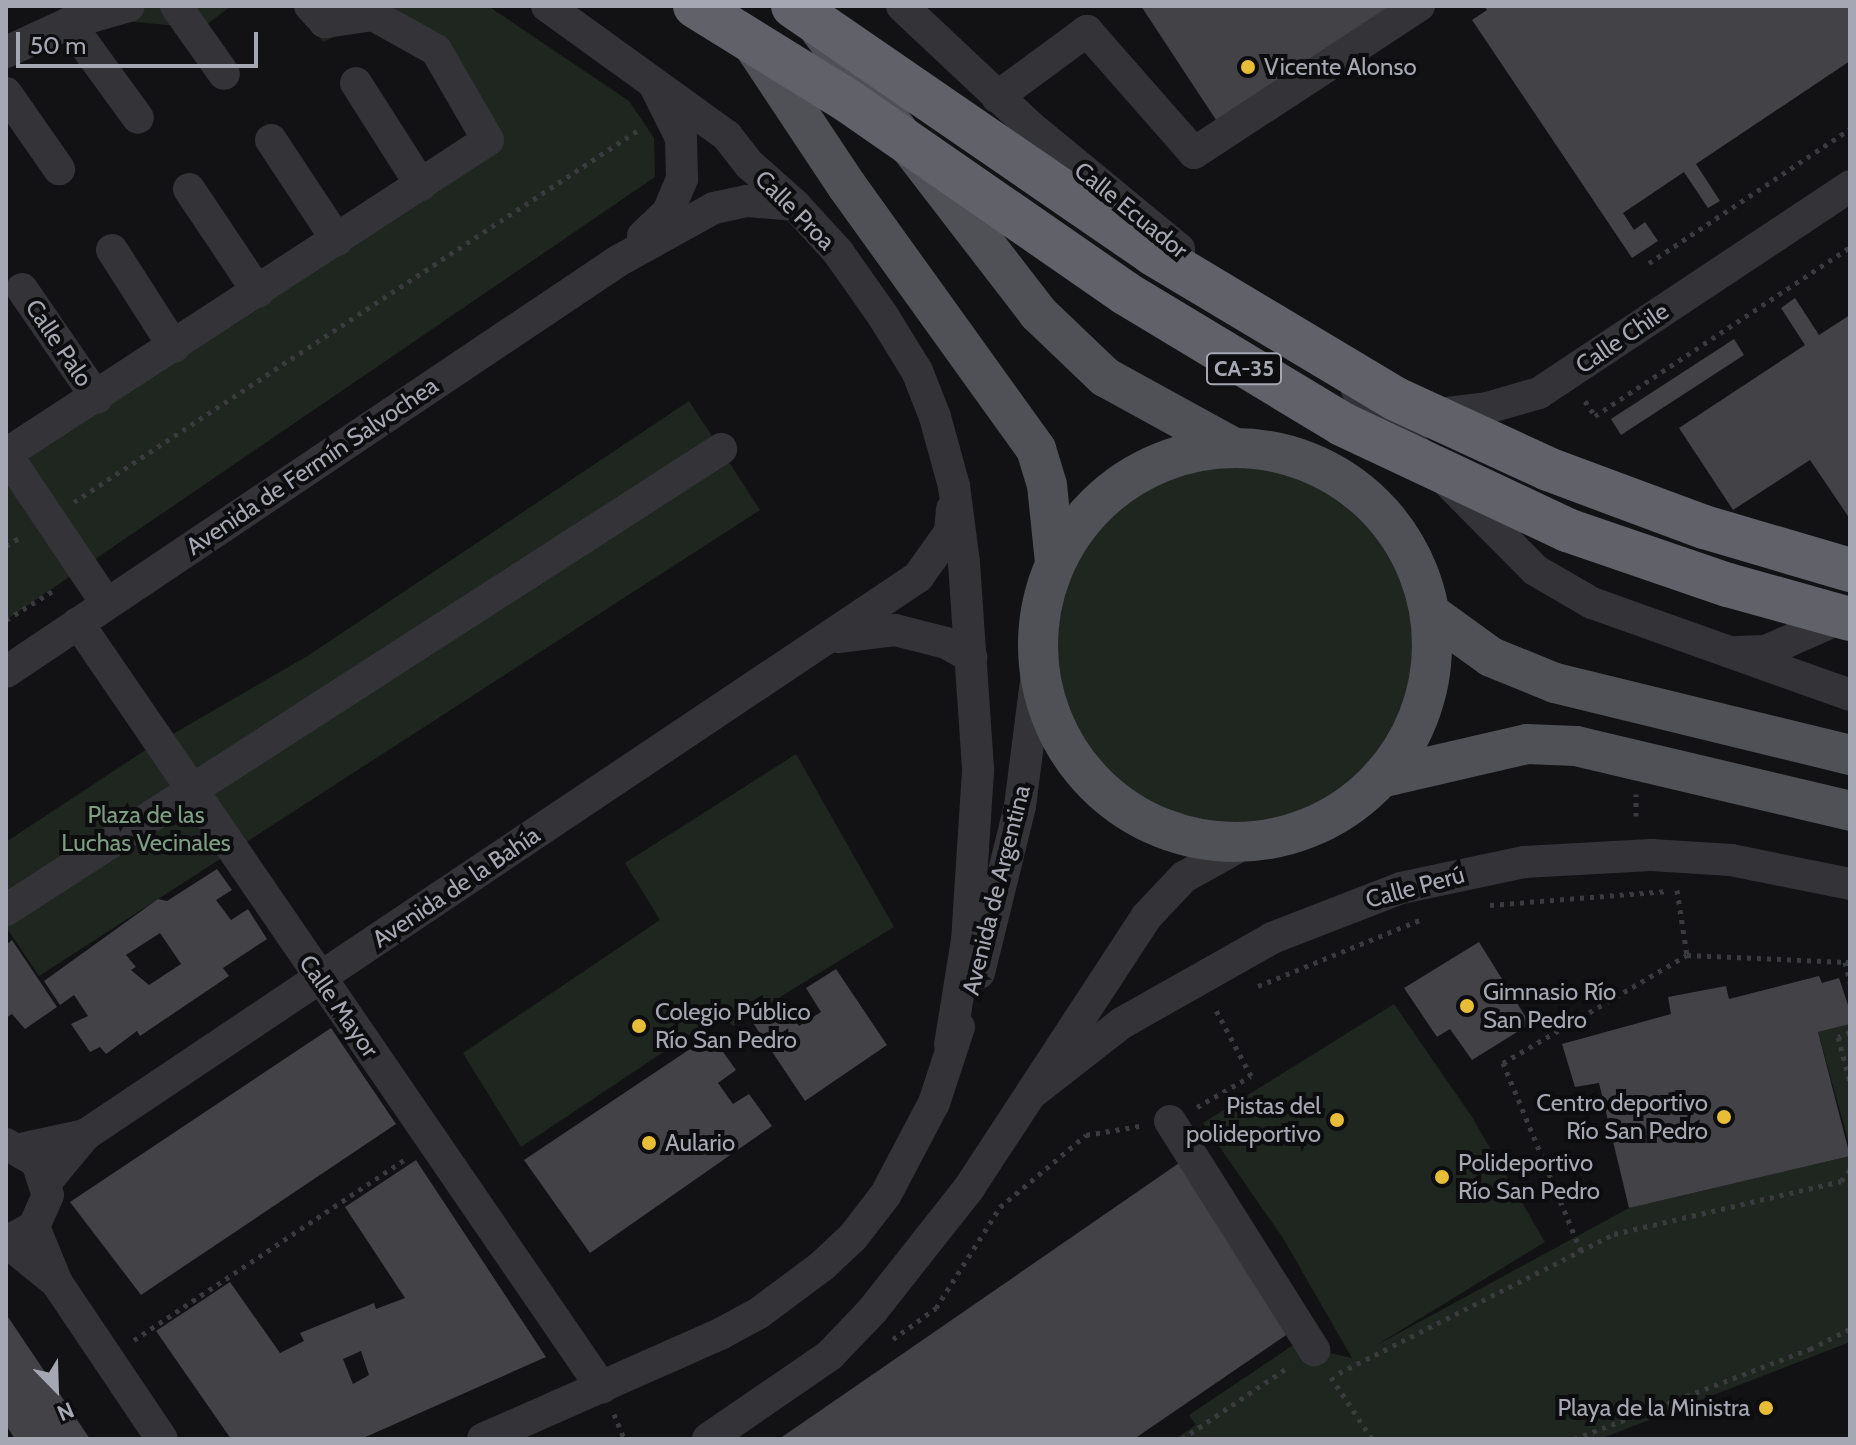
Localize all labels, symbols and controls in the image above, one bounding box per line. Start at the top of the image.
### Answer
scale bar [20,16,262,66]
text: 50 m [30,31,86,60]
place label: Vicente Alonso [1264,53,1417,81]
marker: Vicente Alonso [1239,58,1257,76]
street label: Calle Ecuador [1069,156,1193,264]
street label: Calle Proa [749,164,841,256]
street label: Calle Palo [19,294,99,392]
street label: Calle Chile [1570,296,1674,380]
road number: CA-35 [1204,351,1284,387]
street label: Avenida de Fermín Salvochea [181,371,443,561]
street label: Avenida de Argentina [956,782,1036,998]
park label: Plaza de las Luchas Vecinales [61,801,231,857]
street label: Avenida de la Bahía [367,820,545,954]
street label: Calle Perú [1362,860,1468,914]
street label: Calle Mayor [293,949,385,1063]
place label: Gimnasio Río San Pedro [1483,978,1616,1034]
marker: Gimnasio Río San Pedro [1458,997,1476,1015]
place label: Colegio Público Río San Pedro [655,998,811,1054]
marker: Colegio Público Río San Pedro [630,1017,648,1035]
place label: Centro deportivo Río San Pedro [1536,1089,1708,1145]
place label: Pistas del polideportivo [1186,1092,1321,1148]
marker: Centro deportivo Río San Pedro [1715,1108,1733,1126]
marker: Pistas del polideportivo [1328,1111,1346,1129]
place label: Aulario [665,1129,735,1157]
marker: Aulario [640,1134,658,1152]
place label: Polideportivo Río San Pedro [1458,1149,1600,1205]
marker: Polideportivo Río San Pedro [1433,1168,1451,1186]
north arrow [16,1349,96,1429]
place label: Playa de la Ministra [1557,1394,1750,1422]
text: N [53,1396,78,1427]
marker: Playa de la Ministra [1757,1399,1775,1417]

